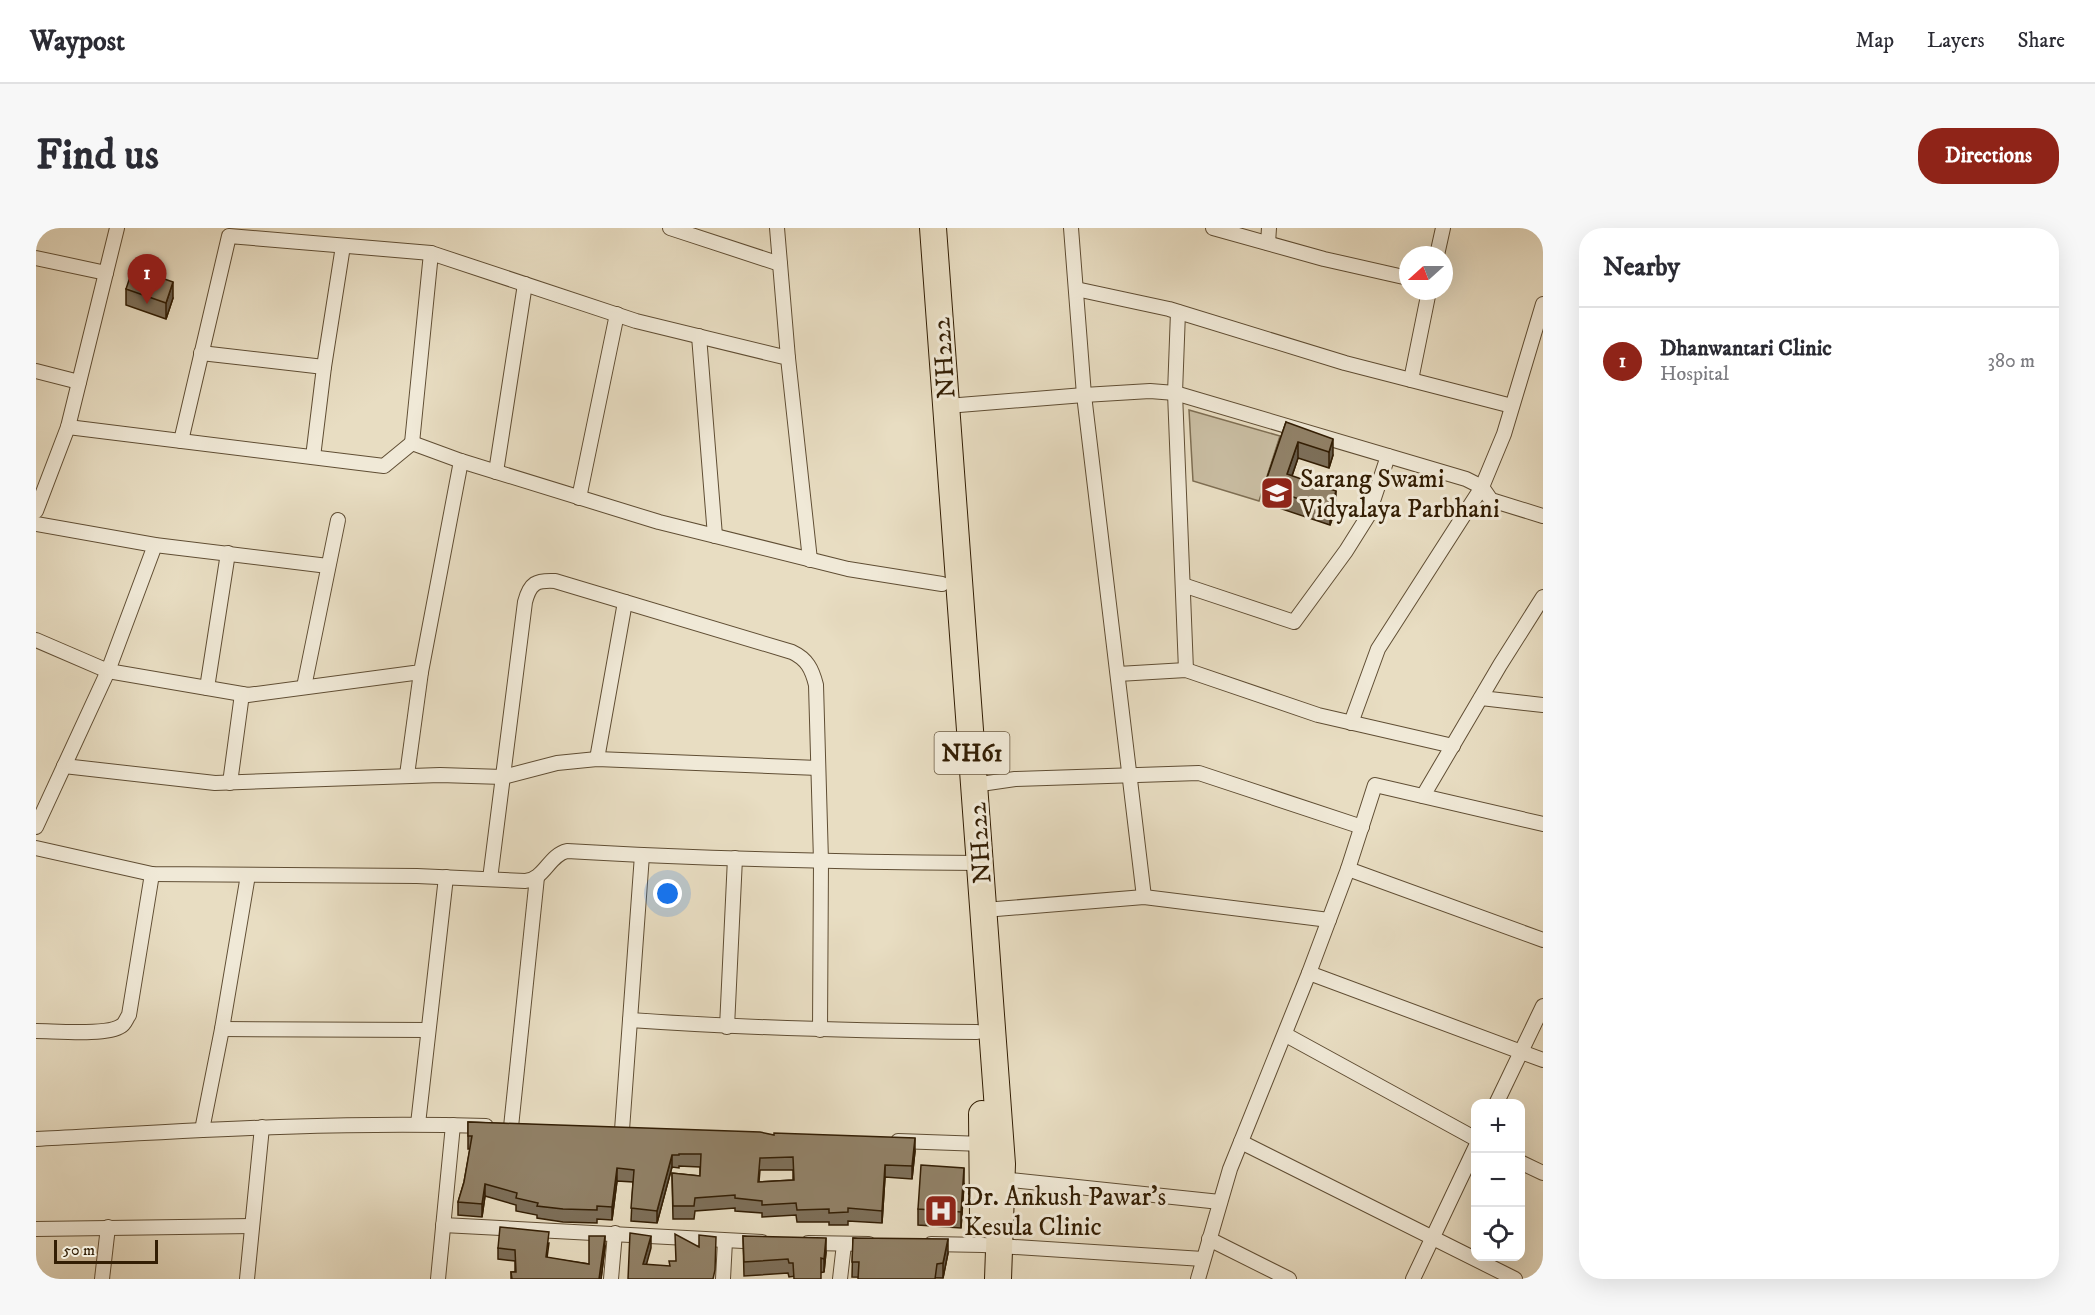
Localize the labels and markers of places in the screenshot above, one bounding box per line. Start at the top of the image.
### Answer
pin: 1 [128,254,166,304]
place label: Sarang Swami Vidyalaya Parbhani [1299,463,1500,526]
school or university icon: Sarang Swami Vidyalaya Parbhani [1259,475,1295,511]
place label: Dr. Ankush Pawar's Kesula Clinic [964,1181,1166,1244]
hospital icon: Dr. Ankush Pawar's Kesula Clinic [923,1193,959,1229]

